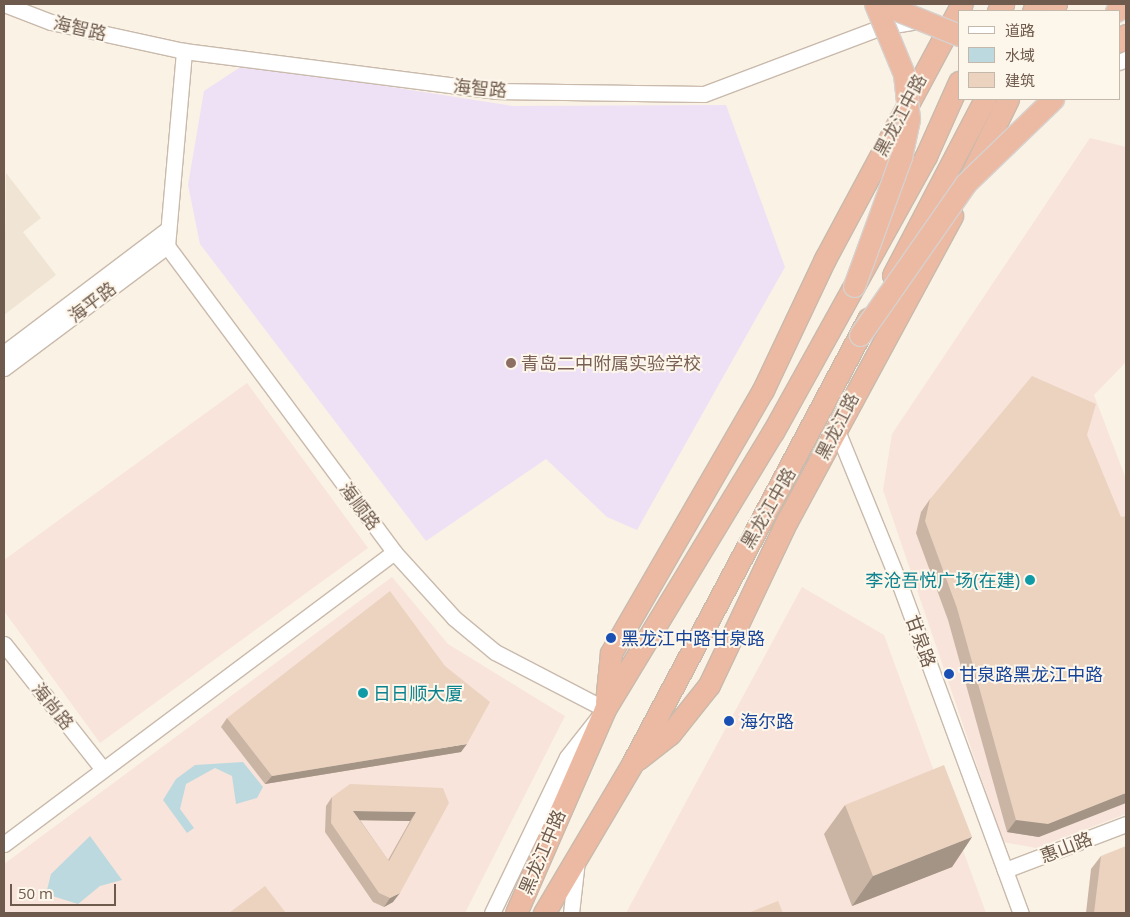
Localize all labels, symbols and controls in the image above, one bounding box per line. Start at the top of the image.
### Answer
legend [958,10,1120,100]
street label: 海智路 [51,11,109,45]
text: 道路 [1005,20,1035,40]
text: 水域 [1005,45,1035,65]
street label: 黑龙江中路 [869,70,931,160]
text: 建筑 [1005,70,1035,90]
street label: 海智路 [452,75,508,101]
street label: 海平路 [64,277,120,327]
place label: 青岛二中附属实验学校 [521,352,701,374]
marker: 青岛二中附属实验学校 [505,357,517,369]
street label: 黑龙江路 [811,389,863,463]
street label: 黑龙江中路 [736,464,800,552]
street label: 海顺路 [335,478,385,534]
place label: 李沧吾悦广场(在建) [865,569,1020,591]
marker: 李沧吾悦广场(在建) [1024,574,1036,586]
street label: 甘泉路 [902,612,940,670]
place label: 黑龙江中路甘泉路 [621,627,765,649]
marker: 黑龙江中路甘泉路 [605,632,617,644]
place label: 甘泉路黑龙江中路 [959,663,1103,685]
marker: 甘泉路黑龙江中路 [943,668,955,680]
street label: 海尚路 [28,678,78,734]
place label: 日日顺大厦 [373,682,463,704]
marker: 日日顺大厦 [357,687,369,699]
place label: 海尔路 [740,710,794,732]
marker: 海尔路 [722,714,736,728]
street label: 黑龙江中路 [514,806,570,898]
street label: 惠山路 [1037,827,1095,867]
scale bar [12,874,119,906]
text: 50 m [18,883,53,903]

